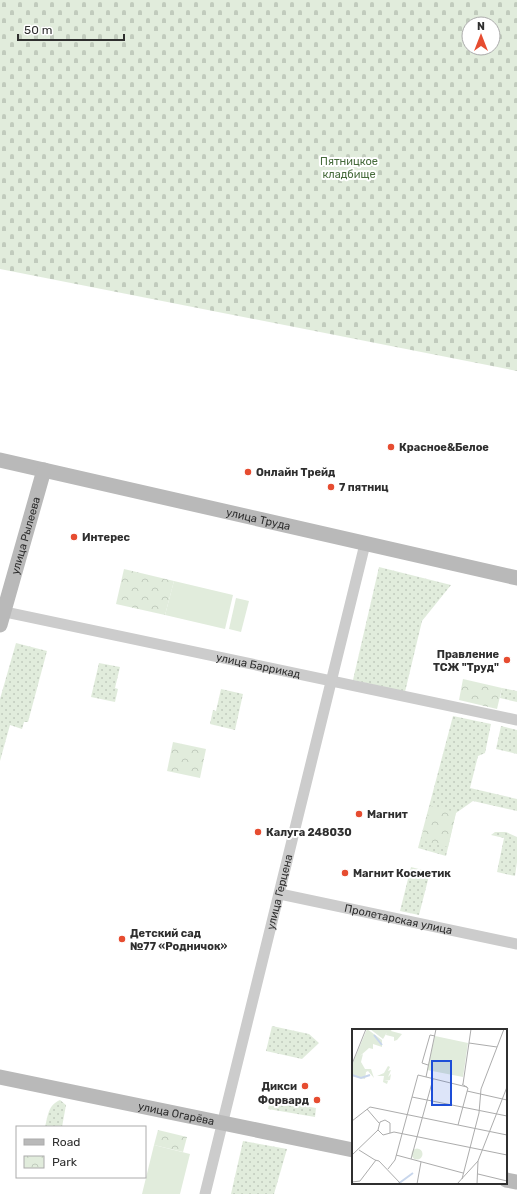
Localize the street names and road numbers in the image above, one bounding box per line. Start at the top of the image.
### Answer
street label: улица Рылеева [9,495,43,576]
street label: улица Труда [225,506,292,533]
street label: улица Баррикад [215,651,302,681]
street label: улица Герцена [264,853,295,931]
street label: Пролетарская улица [343,902,453,937]
street label: улица Огарёва [137,1100,216,1128]

